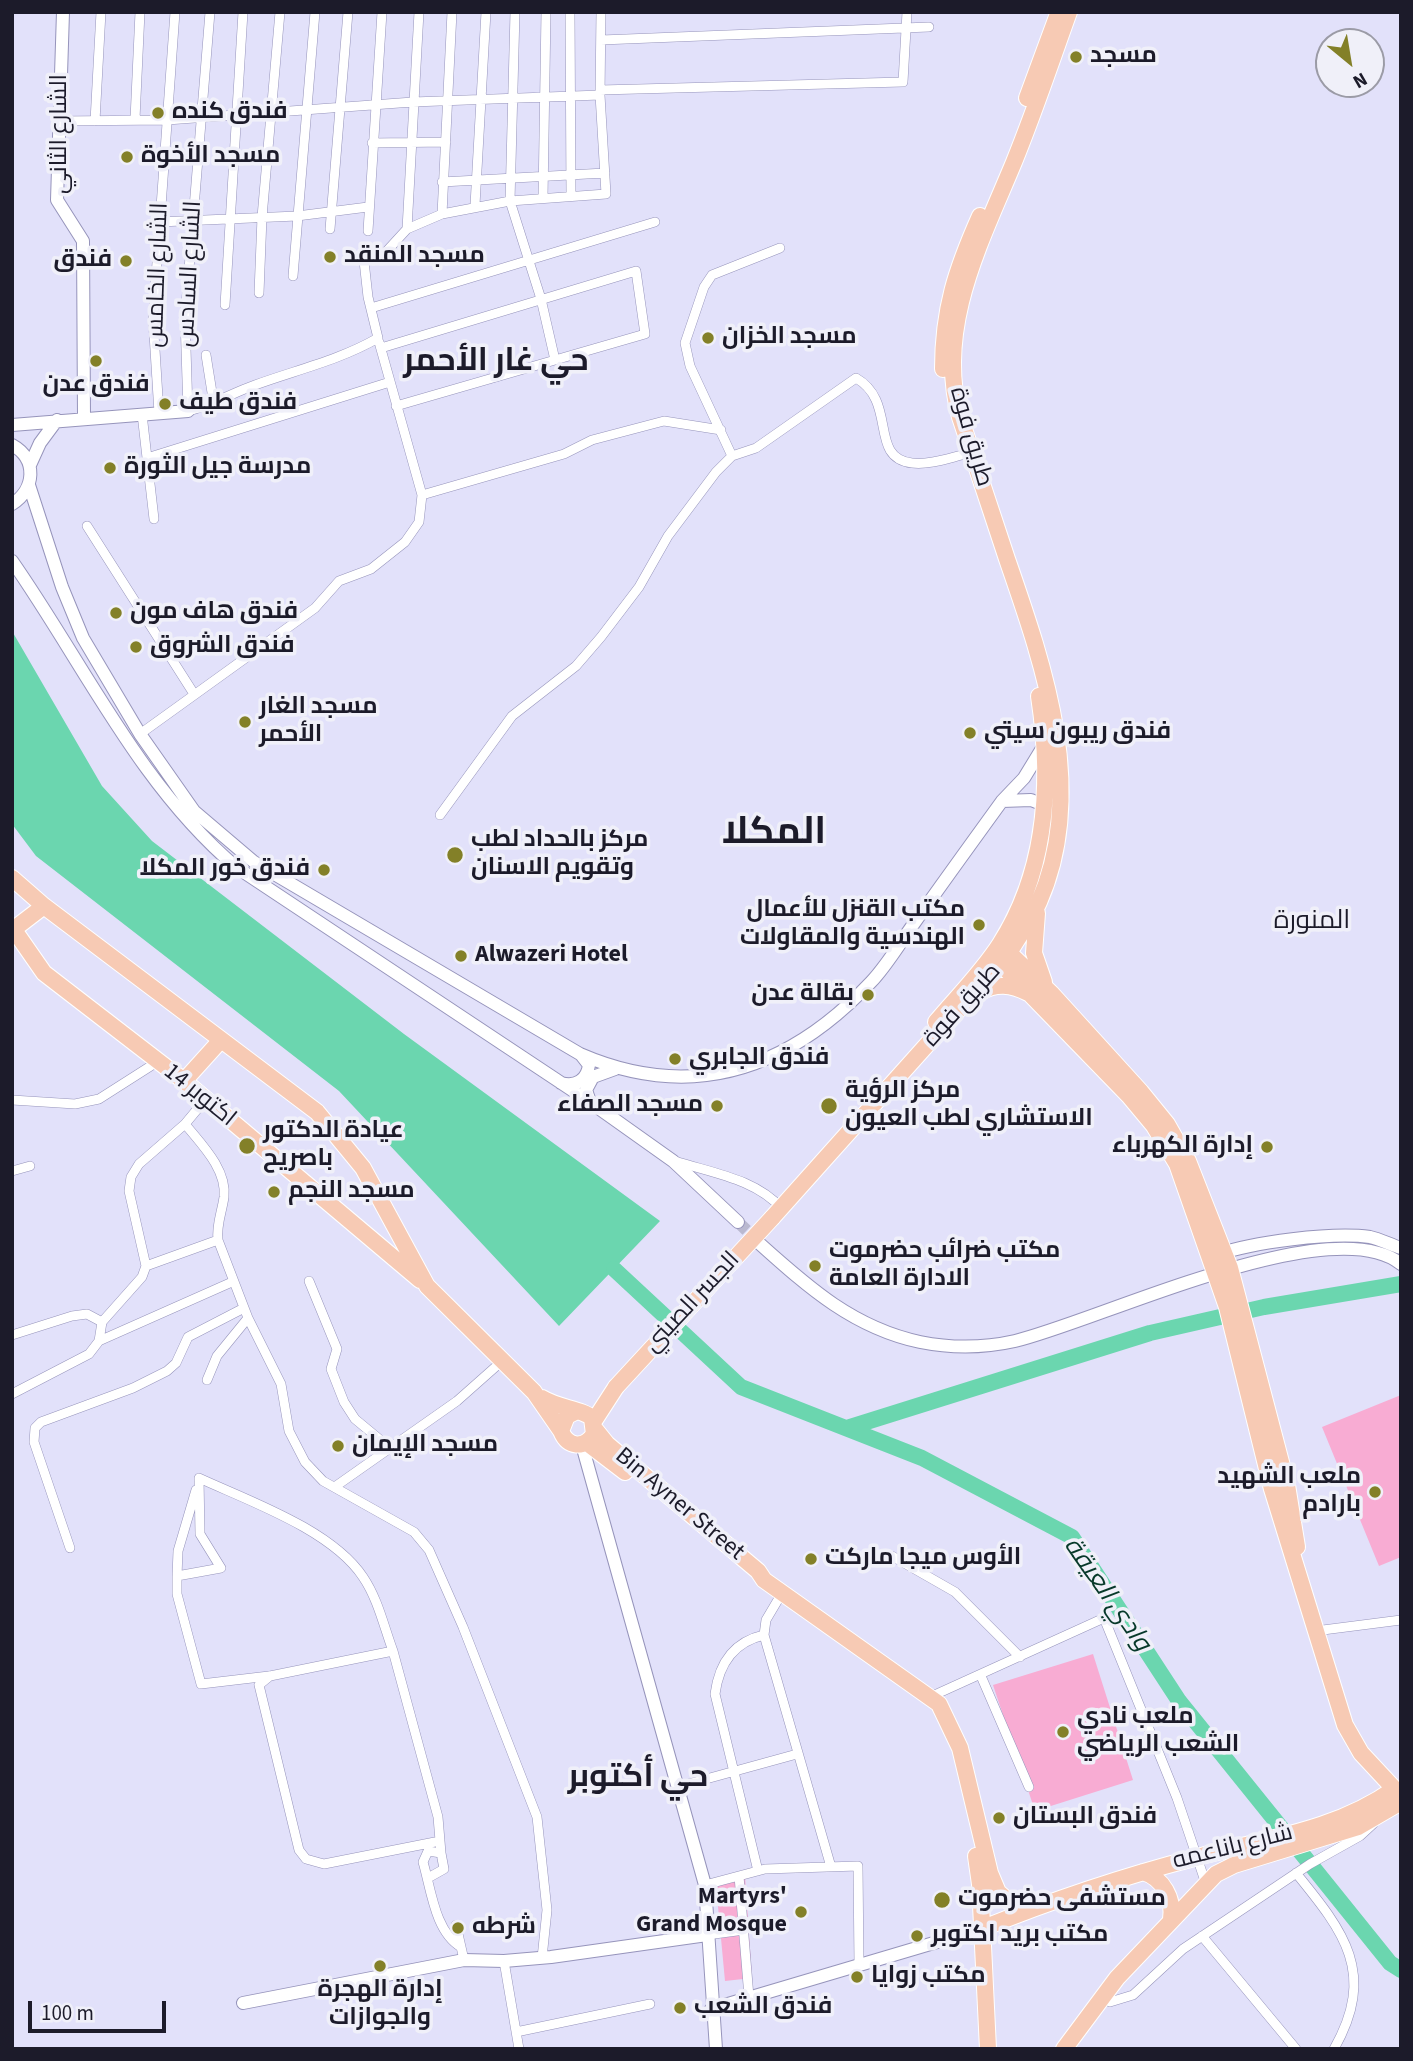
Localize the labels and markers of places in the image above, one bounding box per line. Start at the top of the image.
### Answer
place label: مسجد [1090,43,1157,71]
marker: مسجد [1068,49,1084,65]
place label: فندق كنده [172,99,288,127]
marker: فندق كنده [150,105,166,121]
place label: مسجد الأخوة [141,143,280,171]
marker: مسجد الأخوة [119,149,135,165]
place label: مسجد المنقد [344,243,485,271]
place label: فندق [54,247,112,275]
marker: مسجد المنقد [322,249,338,265]
marker: فندق [118,253,134,269]
place label: مسجد الخزان [722,324,857,352]
marker: مسجد الخزان [700,330,716,346]
marker: فندق عدن [88,353,104,369]
place label: فندق عدن [42,372,150,400]
place label: فندق طيف [179,390,297,418]
marker: فندق طيف [157,396,173,412]
place label: مدرسة جيل الثورة [124,454,311,482]
marker: مدرسة جيل الثورة [102,460,118,476]
place label: فندق هاف مون [130,599,298,627]
marker: فندق هاف مون [108,605,124,621]
place label: فندق الشروق [150,633,295,661]
marker: فندق الشروق [128,639,144,655]
place label: مسجد الغار الأحمر [259,694,378,750]
marker: مسجد الغار الأحمر [237,714,253,730]
place label: فندق ريبون سيتي [984,719,1171,747]
marker: فندق ريبون سيتي [962,725,978,741]
place label: مركز بالحداد لطب وتقويم الاسنان [471,827,648,883]
marker: مركز بالحداد لطب وتقويم الاسنان [445,845,465,865]
place label: فندق خور المكلا [140,856,310,884]
marker: فندق خور المكلا [316,862,332,878]
place label: مكتب القنزل للأعمال الهندسية والمقاولات [740,897,965,953]
marker: مكتب القنزل للأعمال الهندسية والمقاولات [971,917,987,933]
place label: Alwazeri Hotel [475,942,628,970]
marker: Alwazeri Hotel [453,948,469,964]
place label: بقالة عدن [751,981,854,1009]
marker: بقالة عدن [860,987,876,1003]
place label: فندق الجابري [689,1045,829,1073]
marker: فندق الجابري [667,1051,683,1067]
place label: مركز الرؤية الاستشاري لطب العيون [845,1078,1093,1134]
place label: مسجد الصفاء [557,1092,703,1120]
marker: مركز الرؤية الاستشاري لطب العيون [819,1096,839,1116]
marker: مسجد الصفاء [709,1098,725,1114]
place label: عيادة الدكتور باصريح [263,1118,404,1174]
place label: إدارة الكهرباء [1112,1133,1253,1161]
marker: عيادة الدكتور باصريح [237,1136,257,1156]
marker: إدارة الكهرباء [1259,1139,1275,1155]
place label: مسجد النجم [288,1178,415,1206]
marker: مسجد النجم [266,1184,282,1200]
place label: مكتب ضرائب حضرموت الادارة العامة [829,1238,1060,1294]
marker: مكتب ضرائب حضرموت الادارة العامة [807,1258,823,1274]
place label: مسجد الإيمان [352,1432,498,1460]
marker: مسجد الإيمان [330,1438,346,1454]
place label: ملعب الشهيد بارادم [1217,1464,1361,1520]
marker: ملعب الشهيد بارادم [1367,1484,1383,1500]
place label: الأوس ميجا ماركت [825,1545,1021,1573]
marker: الأوس ميجا ماركت [803,1551,819,1567]
place label: ملعب نادي الشعب الرياضي [1077,1704,1239,1760]
marker: ملعب نادي الشعب الرياضي [1055,1724,1071,1740]
place label: فندق البستان [1013,1804,1157,1832]
marker: فندق البستان [991,1810,1007,1826]
place label: Martyrs' Grand Mosque [636,1884,787,1940]
place label: مستشفى حضرموت [958,1886,1166,1914]
marker: مستشفى حضرموت [932,1890,952,1910]
marker: Martyrs' Grand Mosque [793,1904,809,1920]
place label: شرطه [472,1914,536,1942]
marker: شرطه [450,1920,466,1936]
place label: مكتب بريد اكتوبر [931,1922,1108,1950]
marker: مكتب بريد اكتوبر [909,1928,925,1944]
marker: إدارة الهجرة والجوازات [372,1958,388,1974]
place label: مكتب زوايا [871,1963,986,1991]
marker: مكتب زوايا [849,1969,865,1985]
place label: إدارة الهجرة والجوازات [318,1977,442,2033]
place label: فندق الشعب [694,1994,832,2022]
marker: فندق الشعب [672,2000,688,2016]

